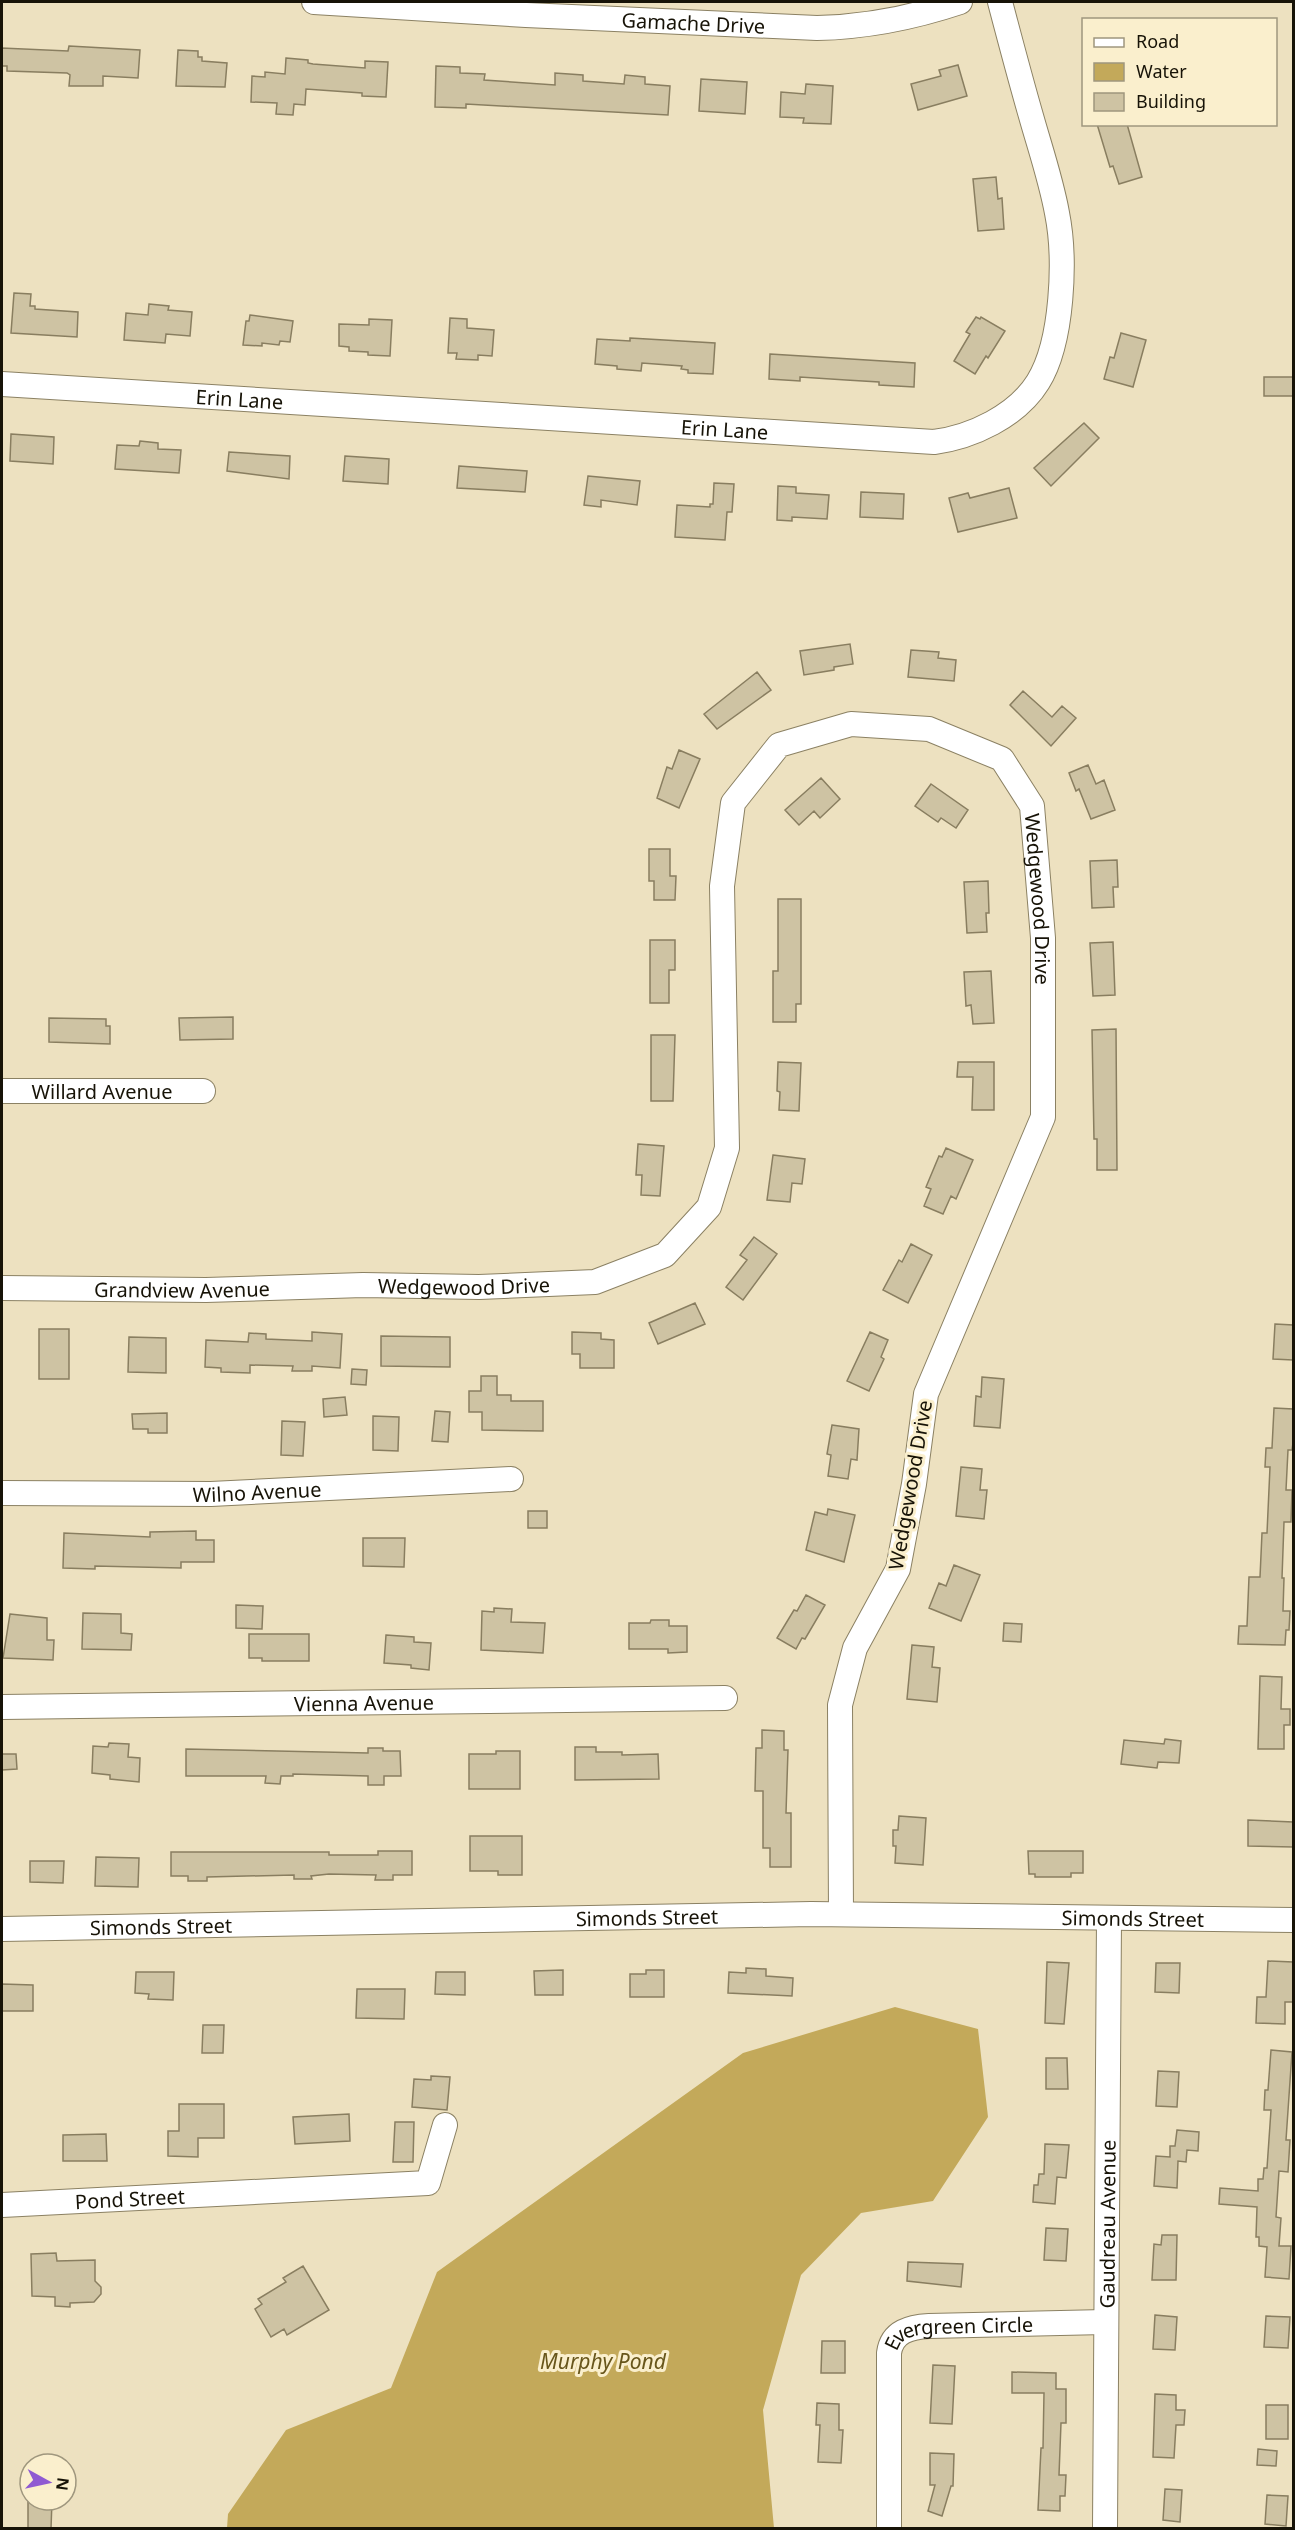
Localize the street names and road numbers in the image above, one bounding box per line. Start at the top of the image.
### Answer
street label: Gamache Drive [621,6,766,39]
street label: Erin Lane [195,383,284,415]
street label: Erin Lane [680,413,769,445]
street label: Wedgewood Drive [1019,812,1057,985]
street label: Willard Avenue [31,1078,173,1105]
street label: Wedgewood Drive [378,1270,550,1301]
street label: Grandview Avenue [94,1274,270,1304]
street label: Wedgewood Drive [882,1398,938,1572]
street label: Wilno Avenue [192,1475,322,1508]
street label: Vienna Avenue [294,1688,434,1717]
street label: Simonds Street [575,1902,718,1932]
street label: Simonds Street [1062,1904,1204,1932]
street label: Simonds Street [90,1911,232,1941]
street label: Gaudreau Avenue [1093,2140,1121,2308]
street label: Pond Street [74,2182,185,2215]
street label: Evergreen Circle [877,2310,1033,2354]

